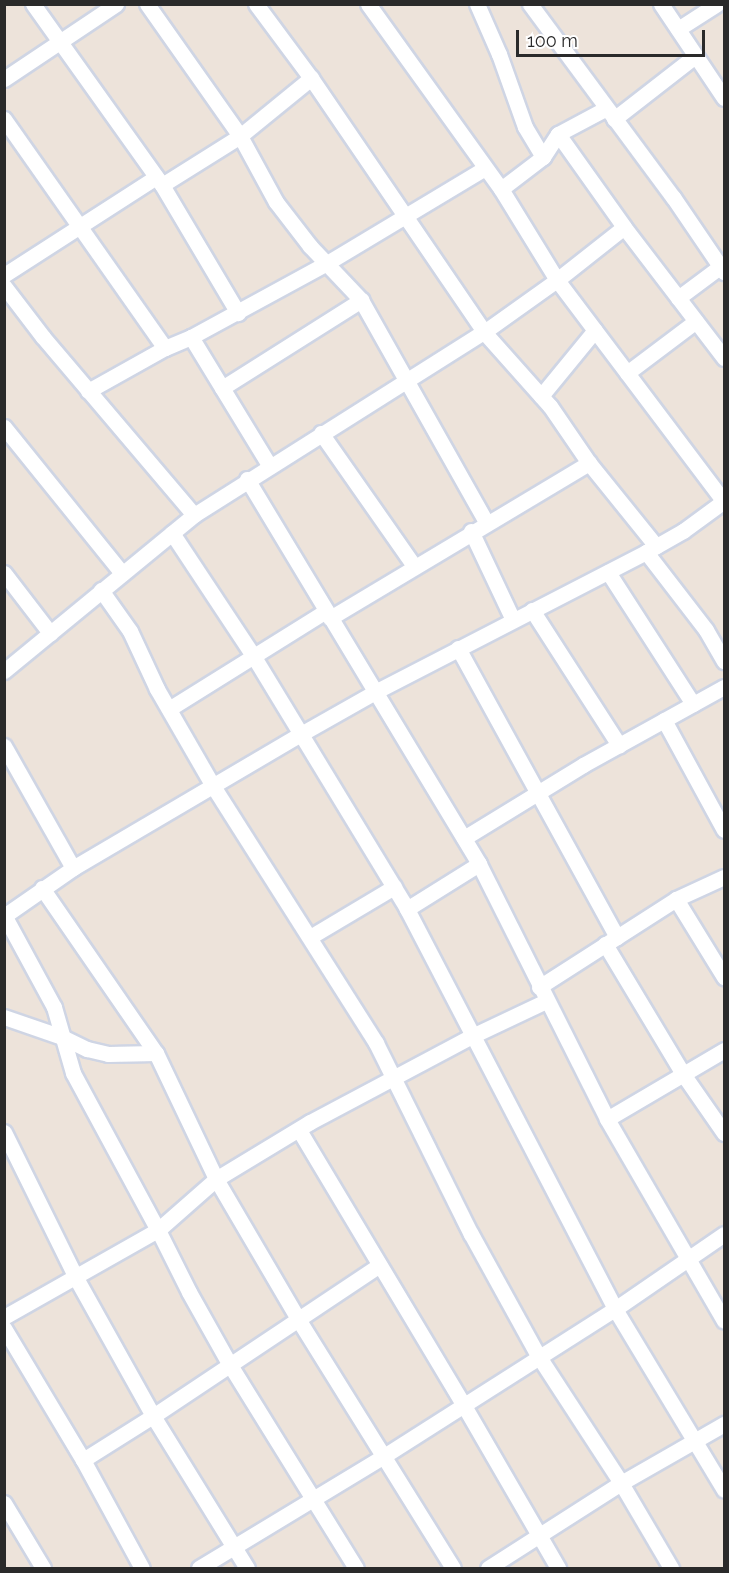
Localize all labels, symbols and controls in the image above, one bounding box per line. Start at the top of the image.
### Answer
scale bar [519,18,708,56]
text: 100 m [527,30,578,51]

